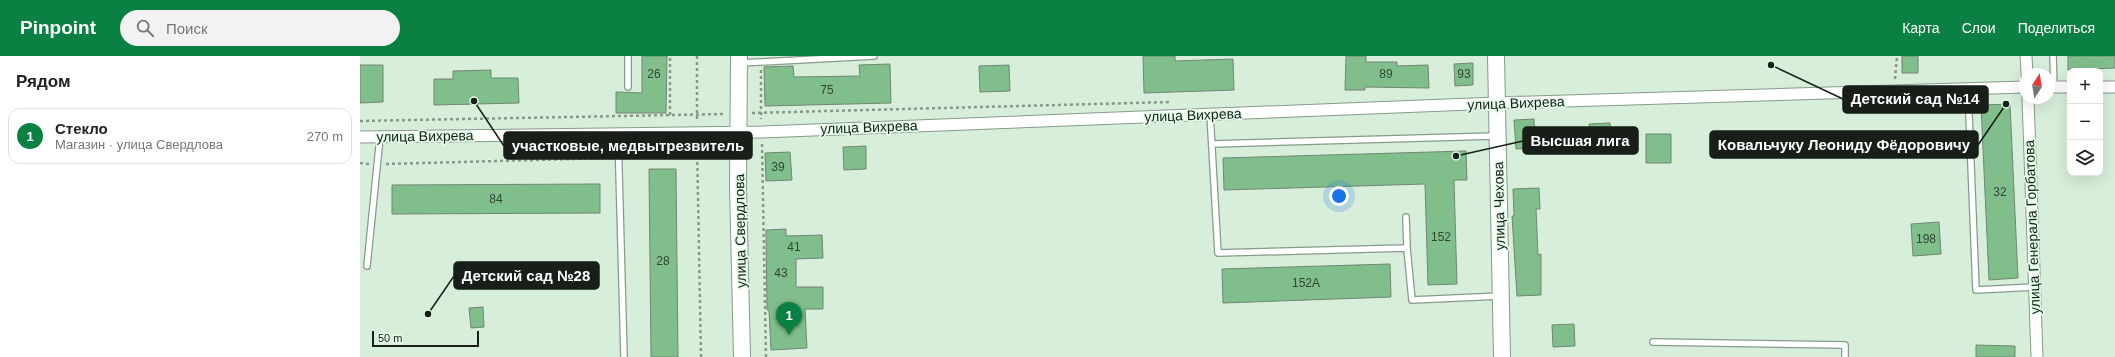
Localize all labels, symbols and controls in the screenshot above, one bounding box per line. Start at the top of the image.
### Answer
search box [120,10,400,46]
text: Pinpoint [20,17,96,38]
icon: search [134,17,156,39]
text: Поиск [166,20,208,37]
text: Карта [1902,20,1940,36]
text: Слои [1962,20,1996,36]
text: Поделиться [2018,20,2095,36]
house number: 26 [647,67,661,81]
house number: 89 [1379,67,1393,81]
house number: 93 [1457,67,1471,81]
north arrow [2019,68,2055,104]
map controls [2067,68,2103,176]
button: + [2067,68,2103,104]
text: Рядом [16,72,71,91]
house number: 75 [820,83,834,97]
callout: Детский сад №14 [1843,86,1988,113]
text: Детский сад №14 [1851,90,1980,107]
street label: улица Вихрева [1467,93,1565,113]
button: − [2067,104,2103,140]
street label: улица Вихрева [1144,105,1242,125]
street label: улица Вихрева [820,117,918,137]
text: Стекло [55,120,108,137]
street label: улица Вихрева [376,127,474,145]
callout: Высшая лига [1523,127,1638,154]
text: 1 [26,129,34,144]
text: 270 m [307,129,343,144]
callout: Ковальчуку Леониду Фёдоровичу [1710,131,1978,158]
callout: участковые, медвытрезвитель [504,132,752,159]
text: Высшая лига [1530,132,1630,149]
text: Ковальчуку Леониду Фёдоровичу [1718,136,1971,153]
text: Магазин · улица Свердлова [55,137,223,152]
text: участковые, медвытрезвитель [512,137,744,154]
street label: улица Генерала Горбатова [2021,139,2043,314]
button: layers [2067,140,2103,176]
house number: 39 [771,160,785,174]
street label: улица Чехова [1490,161,1508,251]
street label: улица Свердлова [731,173,749,288]
house number: 32 [1993,185,2007,199]
your location [1329,186,1349,206]
house number: 84 [489,192,503,206]
house number: 152 [1431,230,1451,244]
house number: 198 [1916,232,1936,246]
house number: 41 [787,240,801,254]
house number: 28 [656,254,670,268]
callout: Детский сад №28 [454,262,599,289]
house number: 43 [774,266,788,280]
text: Детский сад №28 [462,267,590,284]
house number: 152А [1292,276,1320,290]
pin: 1 [776,302,802,335]
scale bar [372,329,479,348]
text: 50 m [378,332,402,344]

